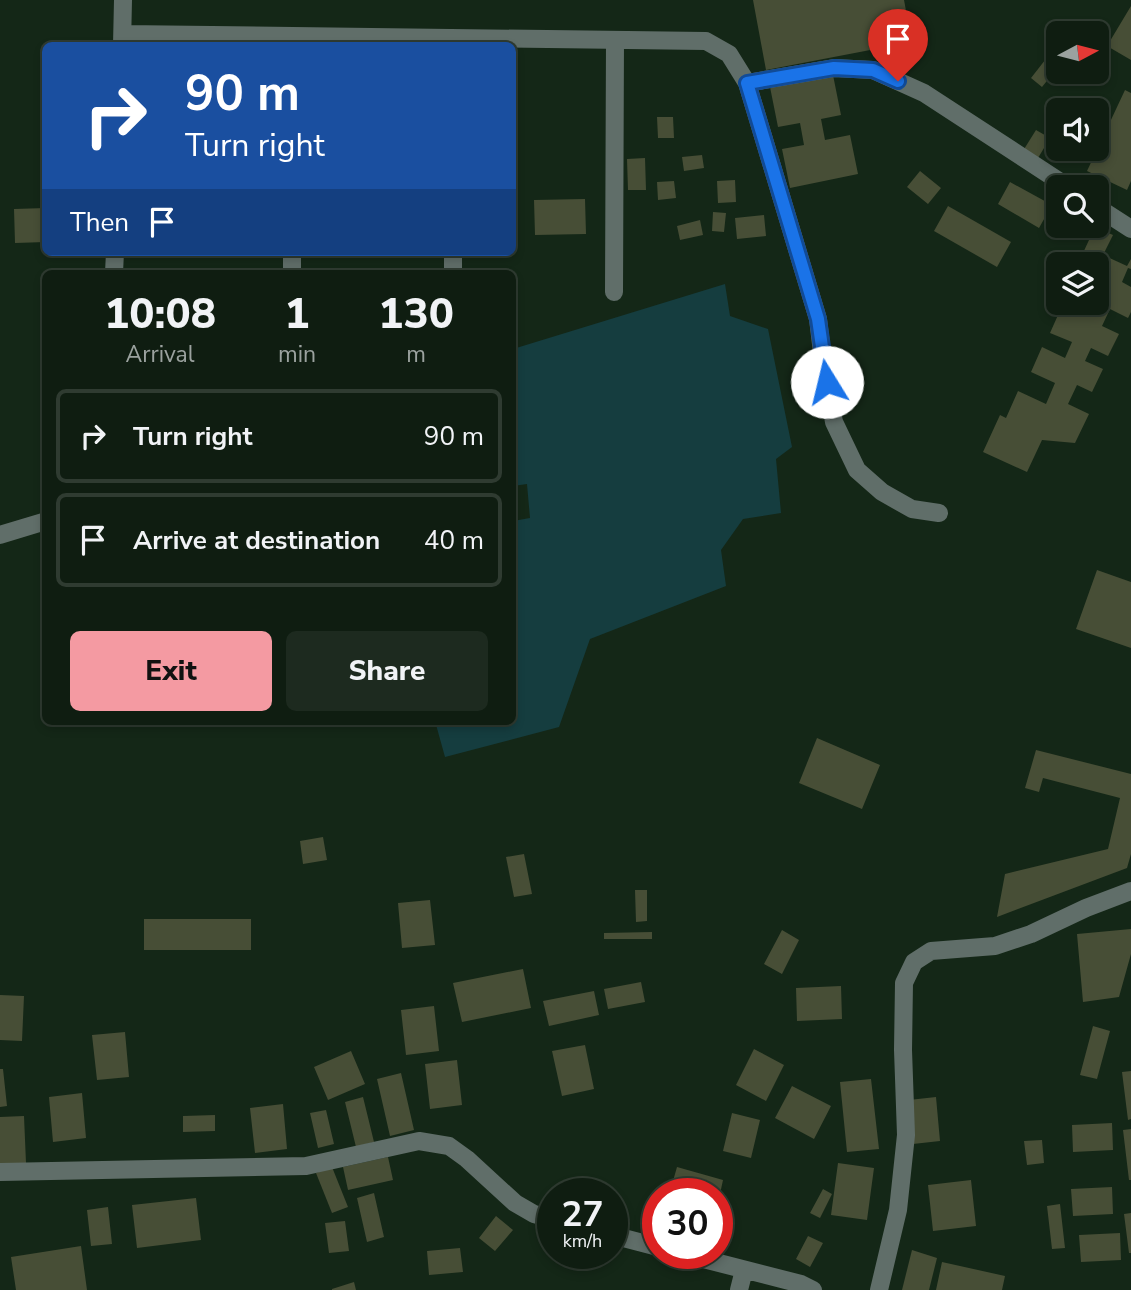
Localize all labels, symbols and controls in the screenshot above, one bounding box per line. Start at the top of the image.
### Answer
pin [868,9,928,81]
icon: arrive [879,20,917,58]
north arrow [1046,21,1110,84]
map controls [1046,21,1109,315]
text: 90 m [185,60,300,127]
icon: right [70,70,161,161]
button: sound [1046,98,1109,161]
text: Turn right [185,124,325,167]
button: search [1046,175,1109,238]
icon: arrive [143,203,181,241]
text: Then [70,205,129,240]
button: layers [1046,252,1109,315]
text: 10:08 [104,286,216,343]
text: 1 [284,286,310,343]
text: 130 [378,286,454,343]
text: Arrival [125,339,195,370]
text: min [278,339,316,370]
text: m [406,339,426,370]
position arrow [790,345,864,419]
icon: right [74,417,112,455]
text: Turn right [133,419,252,454]
text: 90 m [424,419,484,454]
icon: arrive [74,521,112,559]
text: Arrive at destination [133,523,380,558]
text: 40 m [424,523,484,558]
button: Exit [70,631,272,711]
button: Share [286,631,488,711]
speed limit sign: 30 [642,1178,733,1269]
text: 27 [561,1191,604,1238]
text: km/h [563,1229,602,1253]

